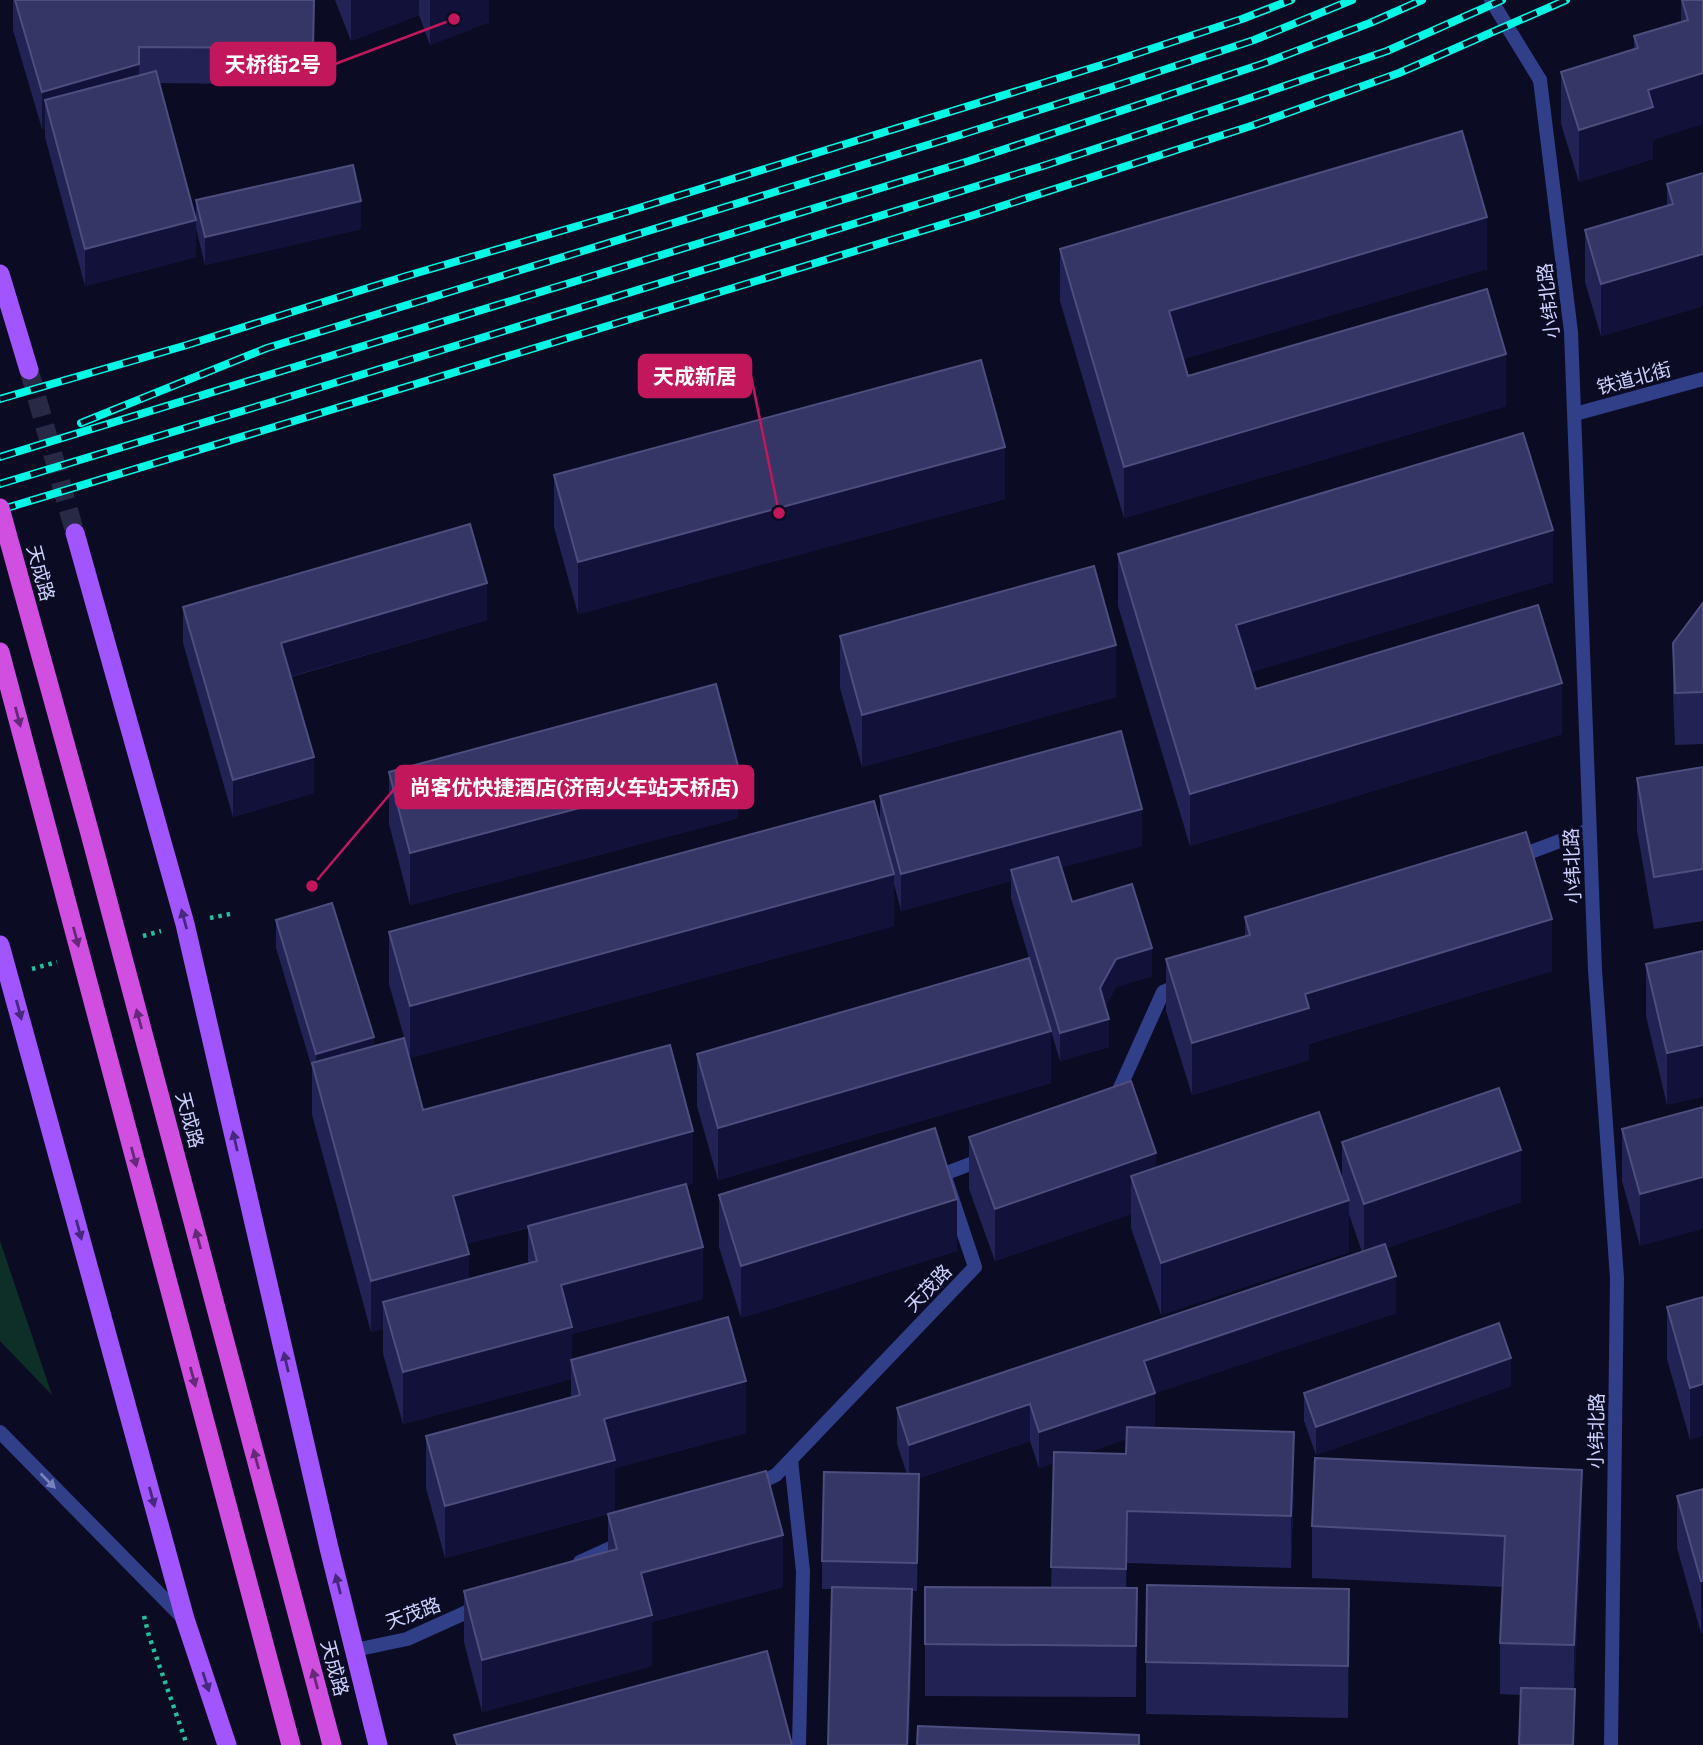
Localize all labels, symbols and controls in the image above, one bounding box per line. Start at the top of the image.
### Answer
callout: 天桥街2号 [211,43,335,85]
text: 天桥街2号 [225,50,321,78]
street label: 小纬北路 [1532,262,1564,340]
callout: 天成新居 [639,355,751,397]
street label: 铁道北街 [1594,357,1674,399]
text: 天成新居 [653,362,737,390]
street label: 天成路 [22,542,60,604]
one-way arrow [13,707,24,729]
callout: 尚客优快捷酒店(济南火车站天桥店) [396,766,753,808]
text: 尚客优快捷酒店(济南火车站天桥店) [409,773,739,801]
street label: 小纬北路 [1559,828,1585,904]
one-way arrow [178,908,189,930]
one-way arrow [71,927,82,949]
one-way arrow [14,1000,24,1021]
one-way arrow [133,1008,144,1030]
street label: 天成路 [171,1089,209,1151]
one-way arrow [229,1129,240,1151]
one-way arrow [130,1147,140,1168]
one-way arrow [74,1220,84,1241]
one-way arrow [192,1228,203,1250]
street label: 天茂路 [900,1259,956,1317]
one-way arrow [280,1351,291,1373]
one-way arrow [188,1366,199,1388]
street label: 小纬北路 [1583,1393,1609,1469]
one-way arrow [250,1448,261,1470]
one-way arrow [40,1473,56,1489]
one-way arrow [147,1487,157,1508]
one-way arrow [332,1573,343,1595]
street label: 天茂路 [382,1592,444,1634]
street label: 天成路 [316,1637,354,1699]
one-way arrow [309,1668,319,1689]
one-way arrow [201,1672,212,1693]

